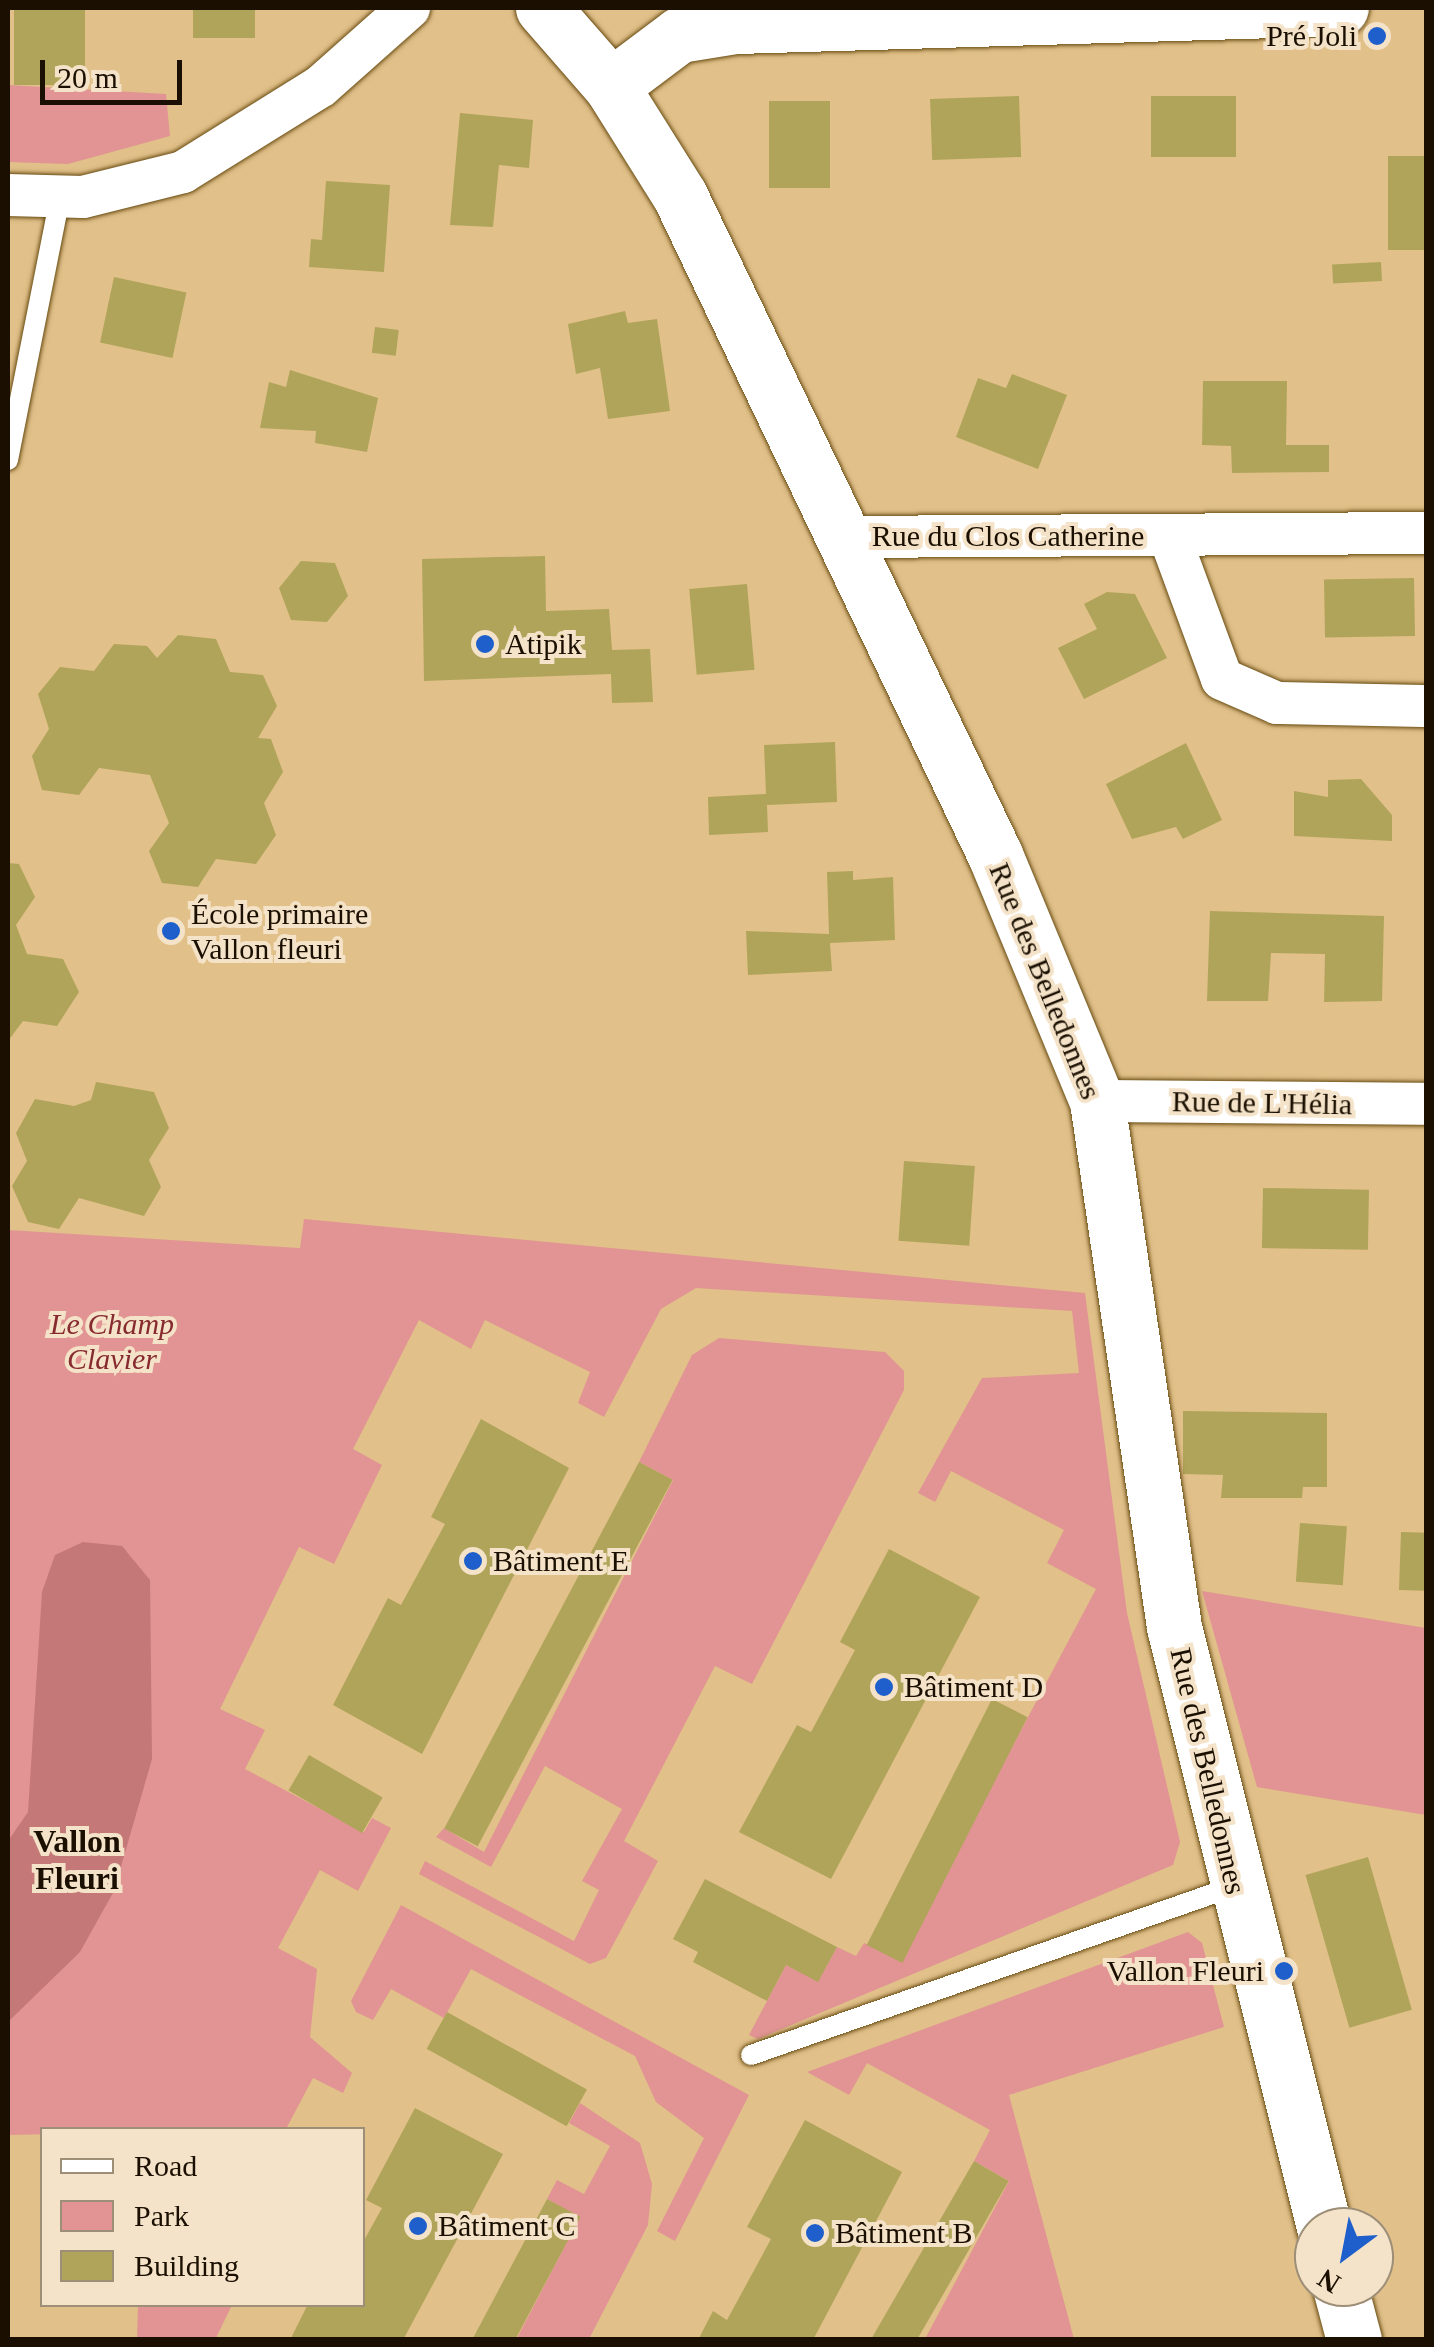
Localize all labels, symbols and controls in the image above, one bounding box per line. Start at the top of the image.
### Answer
place label: Pré Joli [1266,18,1357,54]
marker: Pré Joli [1366,25,1388,47]
scale bar [45,40,188,102]
text: 20 m [57,61,118,94]
street label: Rue du Clos Catherine [872,518,1144,554]
place label: Atipik [505,626,582,662]
marker: Atipik [474,633,496,655]
street label: Rue des Belledonnes [981,858,1109,1104]
place label: École primaire Vallon fleuri [191,896,368,966]
marker: École primaire Vallon fleuri [160,920,182,942]
street label: Rue de L'Hélia [1172,1083,1352,1123]
park label: Le Champ Clavier [50,1306,174,1376]
place label: Bâtiment E [493,1543,629,1579]
marker: Bâtiment E [462,1550,484,1572]
street label: Rue des Belledonnes [1162,1644,1254,1898]
place label: Bâtiment D [904,1669,1043,1705]
marker: Bâtiment D [873,1676,895,1698]
district label: Vallon Fleuri [33,1823,121,1898]
place label: Vallon Fleuri [1107,1953,1264,1989]
marker: Vallon Fleuri [1273,1960,1295,1982]
legend [40,2127,365,2307]
text: Road [134,2149,197,2182]
text: Park [134,2199,189,2232]
north arrow [1294,2207,1394,2307]
place label: Bâtiment C [438,2208,575,2244]
marker: Bâtiment C [407,2215,429,2237]
place label: Bâtiment B [835,2215,972,2251]
marker: Bâtiment B [804,2222,826,2244]
text: Building [134,2249,239,2282]
text: N [1312,2263,1346,2300]

